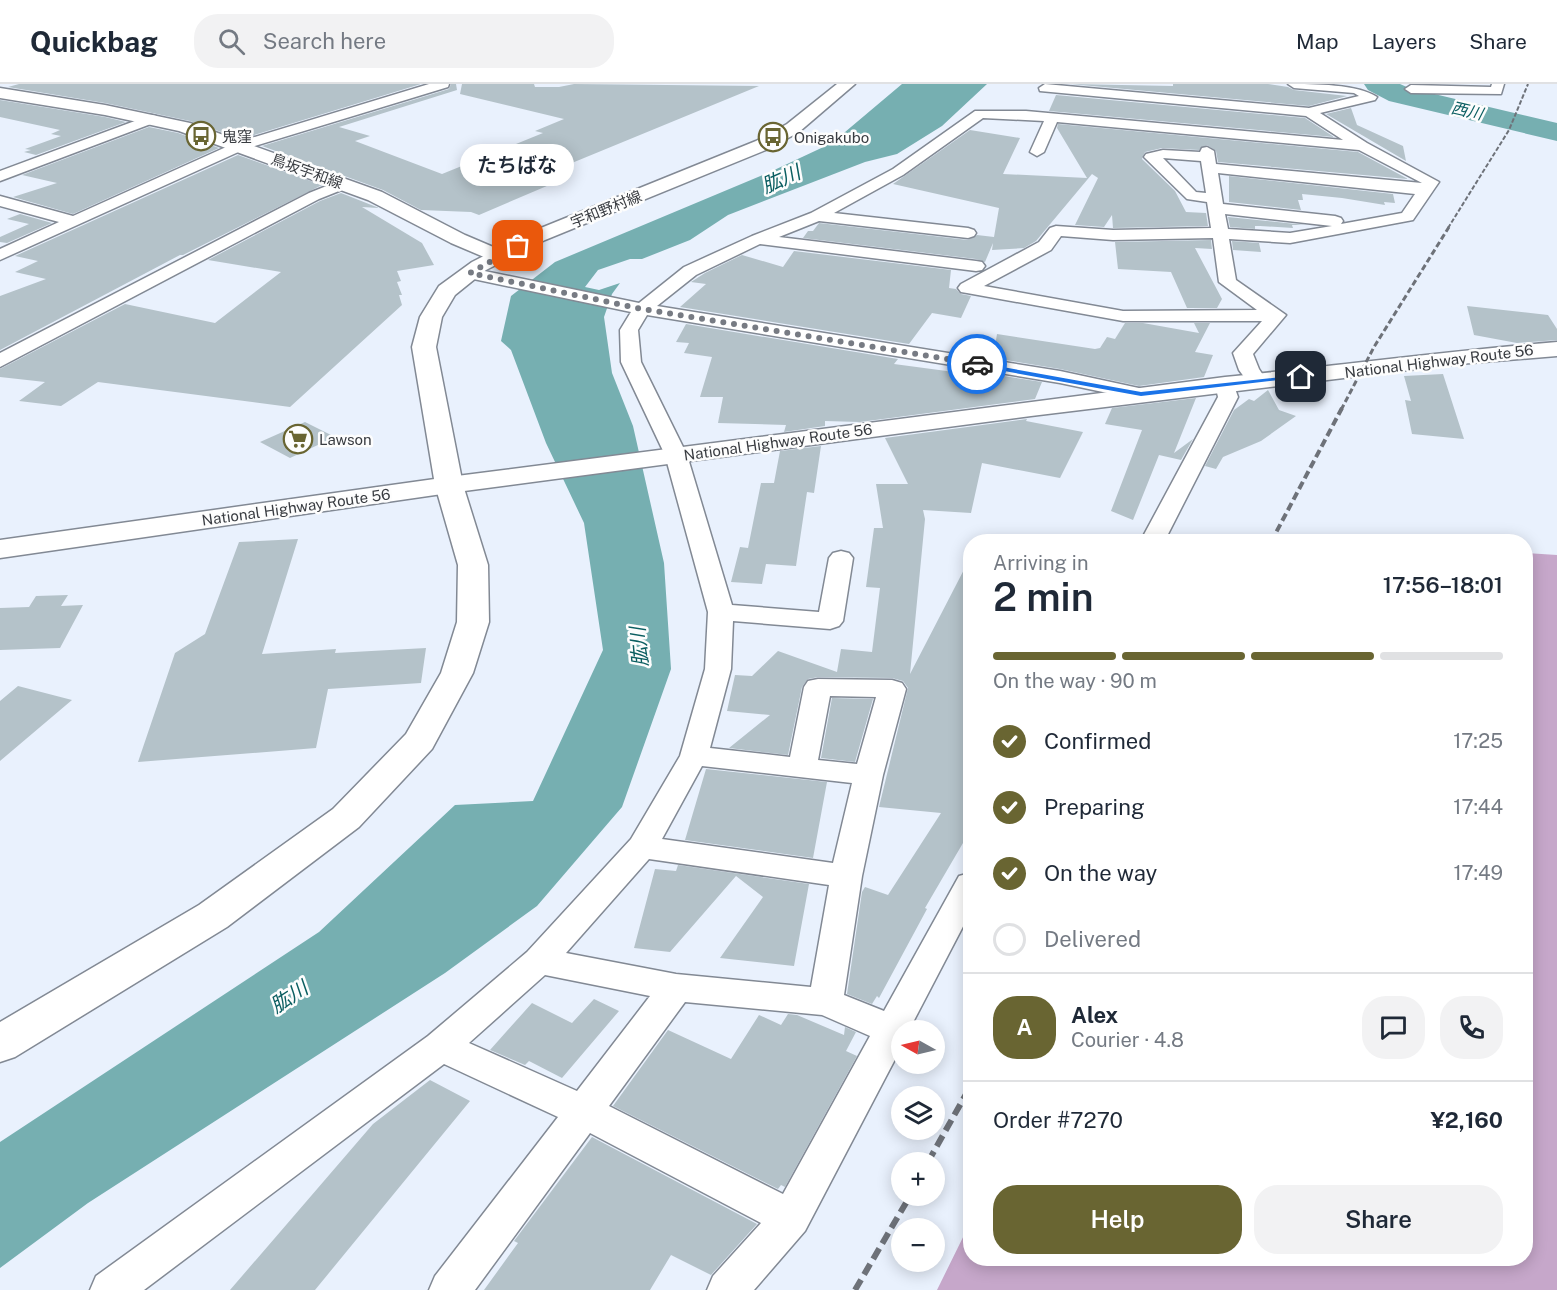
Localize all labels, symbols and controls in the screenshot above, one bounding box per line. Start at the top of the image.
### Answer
search box [194,14,614,68]
text: Quickbag [30,25,158,58]
icon: search [215,25,248,58]
text: Search here [263,28,386,54]
text: Map [1296,29,1339,54]
text: Layers [1372,29,1436,54]
text: Share [1469,29,1527,54]
water label: 西川 [1449,98,1487,124]
bus stop icon: 鬼窪 [185,120,217,152]
bus stop icon: Onigakubo [757,121,789,153]
place label: 鬼窪 [222,128,252,145]
place label: Onigakubo [794,129,869,146]
callout: たちばな [461,144,575,186]
street label: 鳥坂宇和線 [269,150,345,192]
text: たちばな [477,153,557,177]
water label: 肱川 [758,159,806,198]
street label: 宇和野村線 [568,187,644,231]
pin [492,220,543,271]
icon: bag [501,229,534,262]
courier [947,334,1007,394]
street label: National Highway Route 56 [1344,341,1534,381]
icon: car [961,348,994,381]
pin [1275,351,1326,402]
icon: home [1284,360,1317,393]
street label: National Highway Route 56 [683,420,873,464]
supermarket icon: Lawson [282,423,314,455]
place label: Lawson [319,431,372,448]
street label: National Highway Route 56 [201,485,391,529]
text: Arriving in [993,551,1088,575]
text: 17:56–18:01 [1383,572,1503,598]
text: 2 min [993,574,1094,620]
water label: 肱川 [625,624,653,668]
text: On the way · 90 m [993,669,1157,693]
icon: check [993,725,1026,758]
text: Confirmed [1044,728,1151,754]
text: 17:25 [1453,729,1503,753]
icon: check [993,791,1026,824]
text: Preparing [1044,794,1145,820]
text: 17:44 [1453,795,1503,819]
icon: check [993,857,1026,890]
text: On the way [1044,860,1157,886]
text: 17:49 [1453,861,1503,885]
text: Delivered [1044,926,1141,952]
water label: 肱川 [266,975,314,1018]
button: chat [1362,996,1425,1059]
button: phone [1440,996,1503,1059]
text: Alex [1071,1002,1118,1028]
text: A [1017,1014,1032,1040]
north arrow [891,1020,945,1074]
map controls [891,1020,945,1272]
text: Courier · 4.8 [1071,1028,1184,1052]
button: layers [891,1086,945,1140]
text: Order #7270 [993,1107,1123,1133]
text: ¥2,160 [1430,1107,1503,1133]
button: + [891,1152,945,1206]
button: Help [993,1185,1242,1254]
button: Share [1254,1185,1503,1254]
button: − [891,1218,945,1272]

